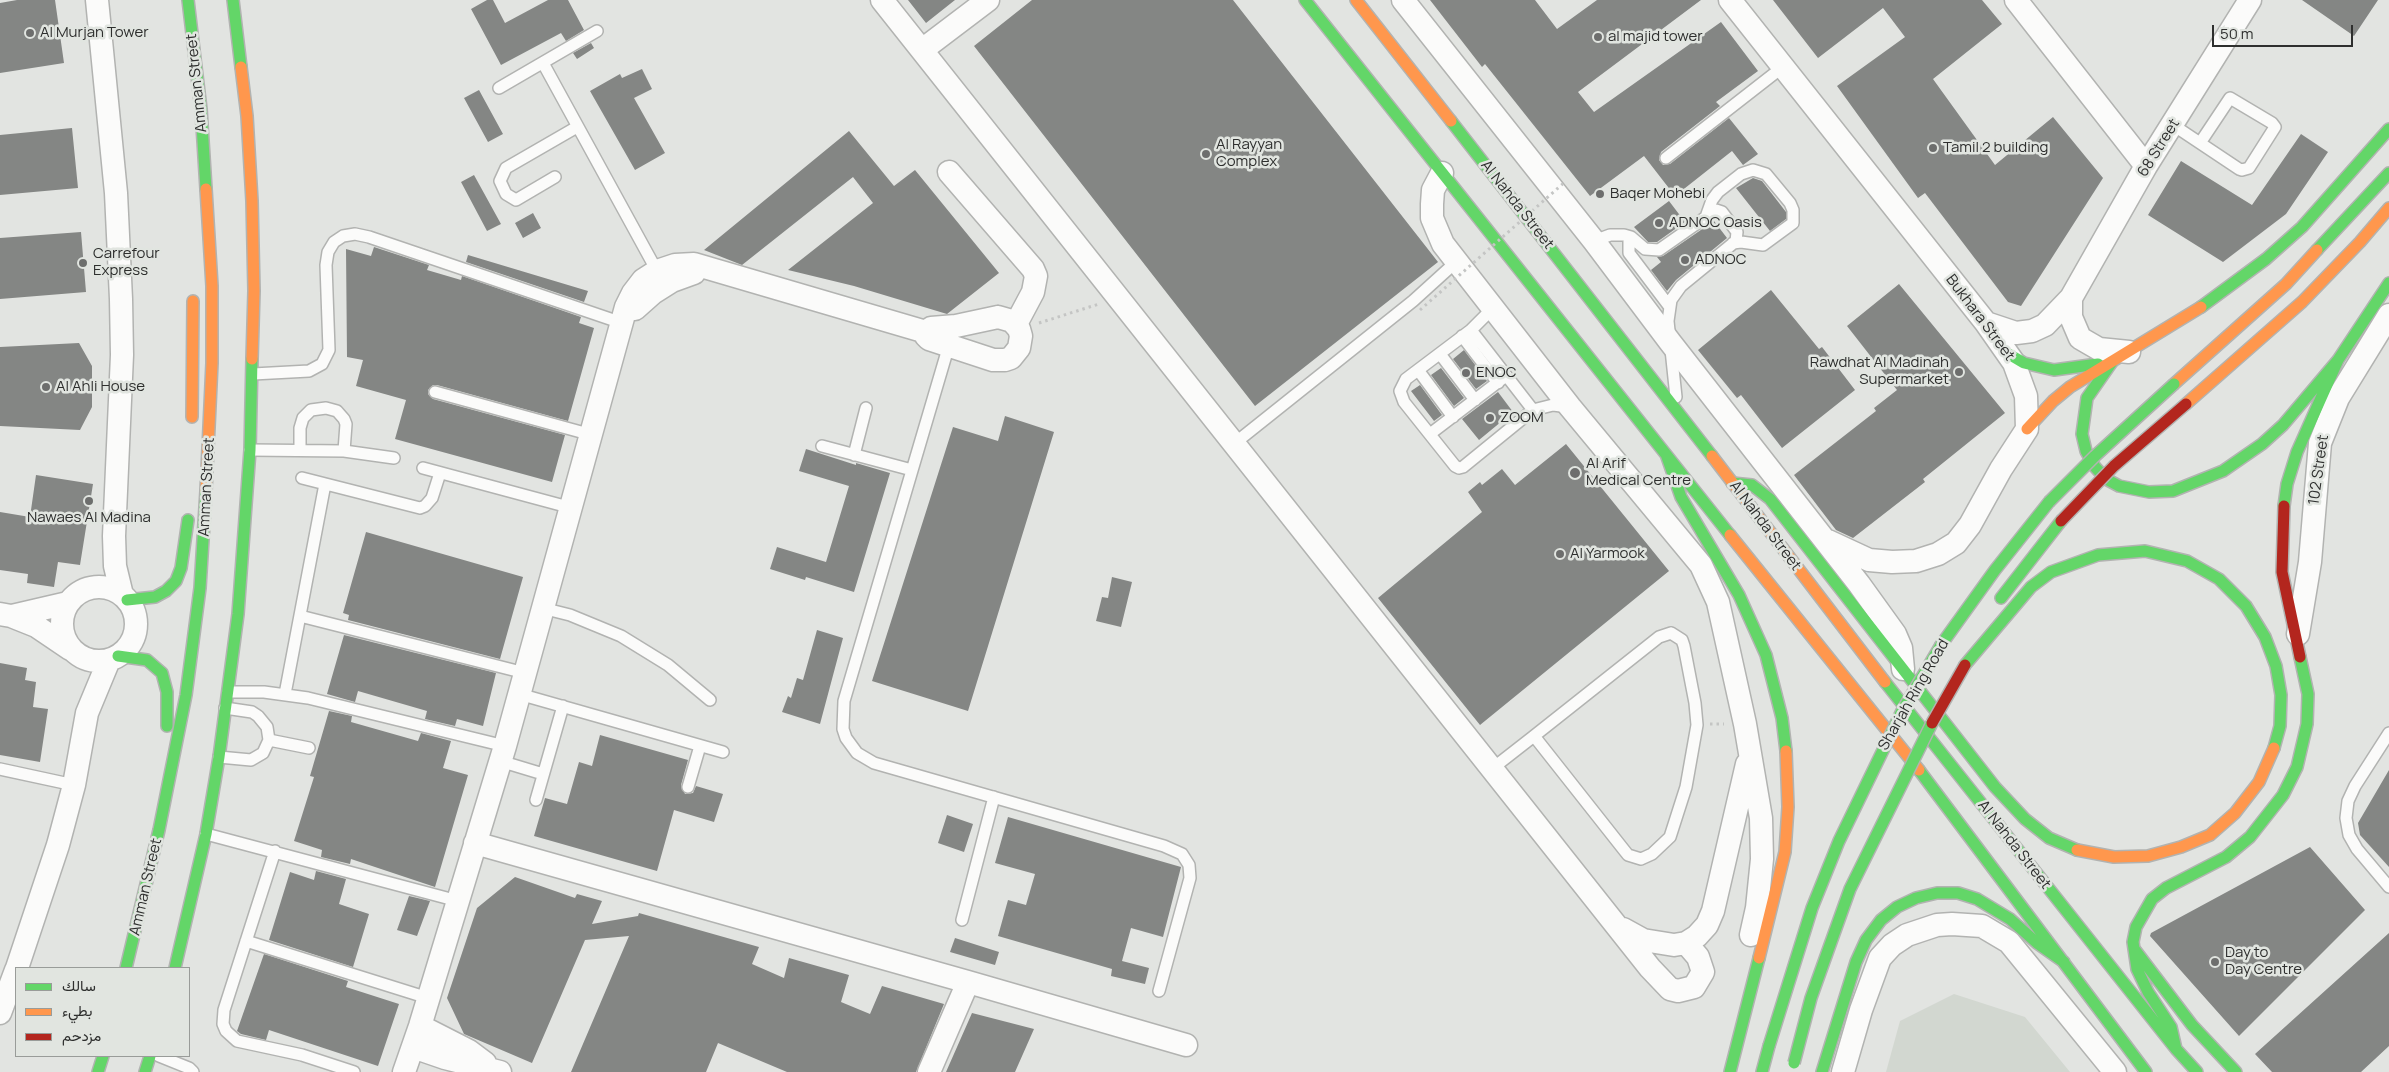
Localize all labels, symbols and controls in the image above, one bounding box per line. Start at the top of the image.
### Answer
scale bar [2214,15,2355,47]
text: 50 m [2220,23,2254,44]
place label: Al Murjan Tower [40,24,149,42]
marker: Al Murjan Tower [24,27,36,39]
place label: al majid tower [1608,28,1703,46]
marker: al majid tower [1592,31,1604,43]
street label: Amman Street [183,33,211,133]
street label: 68 Street [2134,116,2184,180]
place label: Al Rayyan Complex [1216,136,1282,171]
place label: Tamil 2 building [1943,139,2048,157]
marker: Tamil 2 building [1927,142,1939,154]
marker: Al Rayyan Complex [1200,148,1212,160]
street label: Al Nahda Street [1477,157,1557,253]
place label: Baqer Mohebi [1610,185,1705,203]
marker: Baqer Mohebi [1594,188,1606,200]
place label: ADNOC Oasis [1669,214,1762,232]
marker: ADNOC Oasis [1653,217,1665,229]
place label: Carrefour Express [93,245,160,280]
place label: ADNOC [1695,251,1746,269]
marker: ADNOC [1679,254,1691,266]
marker: Carrefour Express [77,257,89,269]
street label: Bukhara Street [1942,271,2018,365]
place label: Rawdhat Al Madinah Supermarket [1810,354,1949,389]
place label: ENOC [1476,364,1516,382]
marker: Rawdhat Al Madinah Supermarket [1953,366,1965,378]
marker: ENOC [1460,367,1472,379]
place label: Al Ahli House [56,378,145,396]
marker: Al Ahli House [40,381,52,393]
place label: ZOOM [1500,409,1544,427]
marker: ZOOM [1484,412,1496,424]
street label: 102 Street [2305,434,2333,506]
street label: Amman Street [195,437,219,537]
place label: Al Arif Medical Centre [1586,455,1691,490]
marker: Al Arif Medical Centre [1568,466,1582,480]
street label: Al Nahda Street [1725,478,1805,574]
marker: Nawaes Al Madina [83,495,95,507]
place label: Nawaes Al Madina [27,509,151,527]
place label: Al Yarmook [1570,545,1645,563]
marker: Al Yarmook [1554,548,1566,560]
street label: Sharjah Ring Road [1875,636,1953,754]
street label: Al Nahda Street [1974,797,2054,893]
street label: Amman Street [126,837,166,937]
place label: Day to Day Centre [2225,944,2302,979]
marker: Day to Day Centre [2209,956,2221,968]
legend [15,967,190,1057]
text: سالك [62,975,96,996]
text: بطيء [62,1000,92,1021]
text: مزدحم [62,1025,101,1046]

